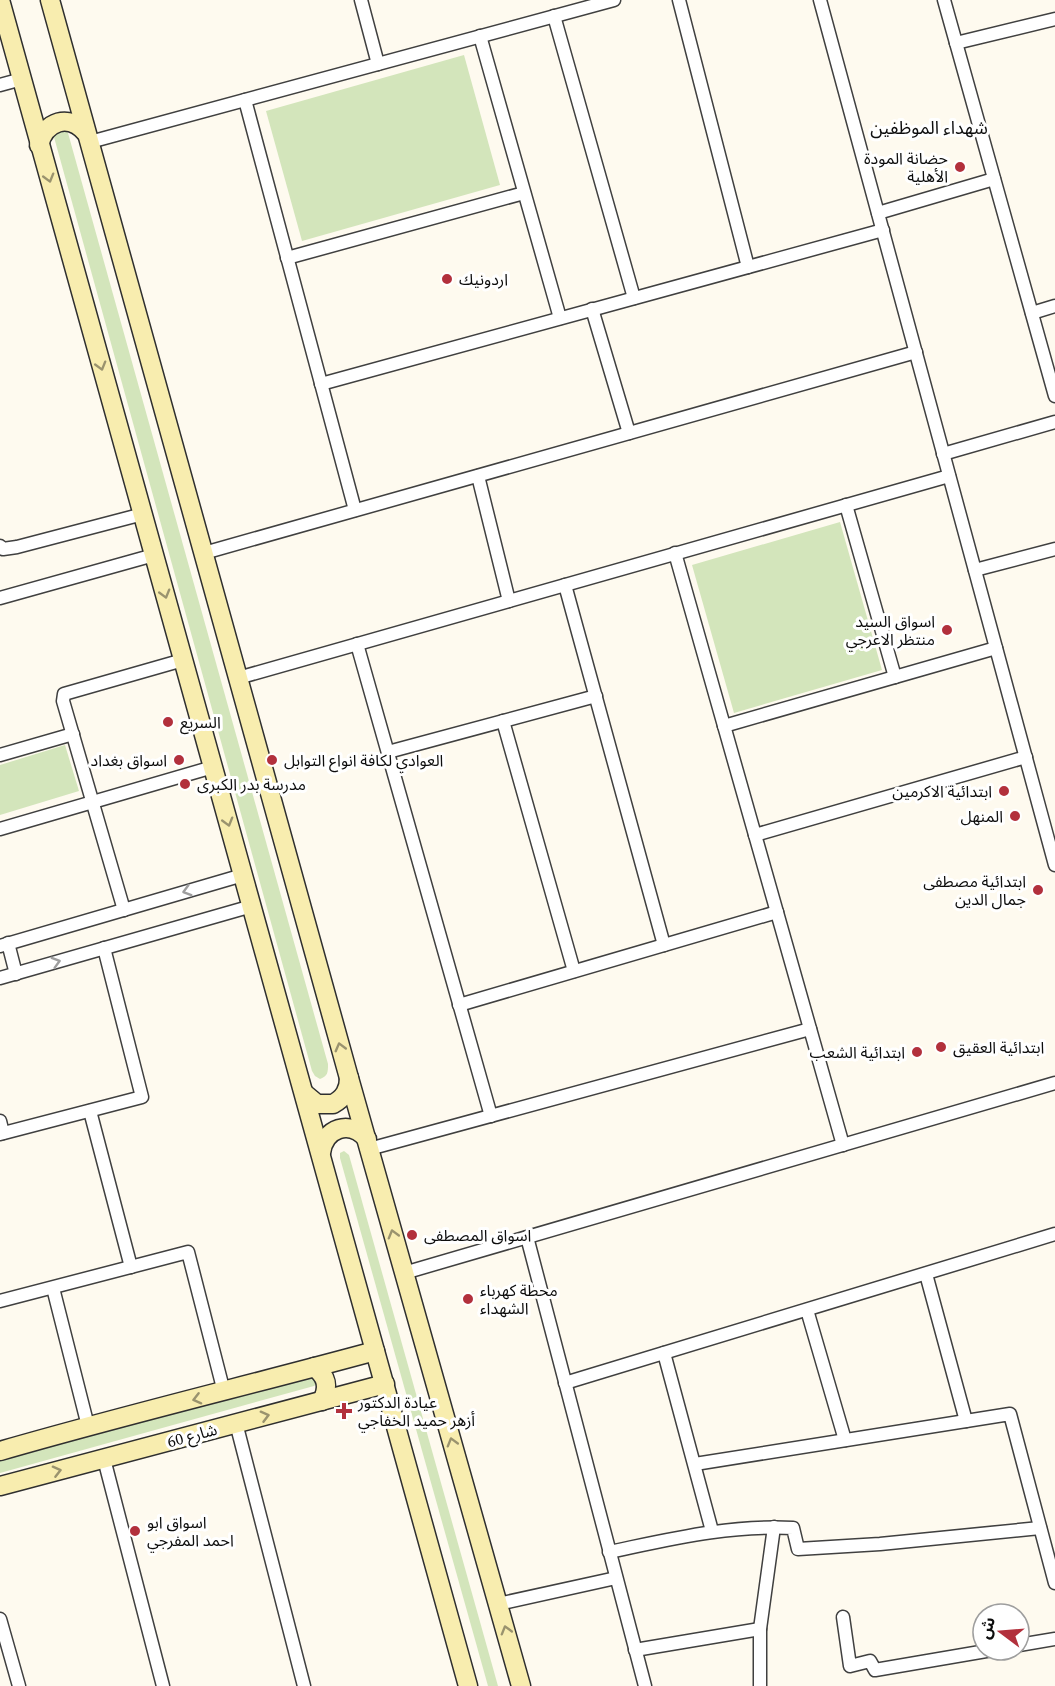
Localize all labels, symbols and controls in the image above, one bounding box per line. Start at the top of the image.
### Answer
district label: شهداء الموظفين [870,115,988,140]
place label: حضانة المودة الأهلية [864,147,948,187]
marker: حضانة المودة الأهلية [953,160,967,174]
one-way arrow [41,173,54,183]
place label: اردونيك [459,268,508,290]
marker: اردونيك [440,272,454,286]
one-way arrow [94,360,106,371]
one-way arrow [158,588,170,599]
place label: اسواق السيد منتظر الاعرجي [846,610,935,652]
marker: اسواق السيد منتظر الاعرجي [940,623,954,637]
place label: السريع [180,711,221,735]
marker: السريع [161,715,175,729]
place label: اسواق بغداد [91,749,167,771]
place label: العوادي لكافة انواع التوابل [284,749,443,773]
marker: اسواق بغداد [172,753,186,767]
marker: العوادي لكافة انواع التوابل [265,753,279,767]
place label: مدرسة بدر الكبرى [197,773,306,795]
marker: مدرسة بدر الكبرى [178,777,192,791]
place label: ابتدائية الاكرمين [892,780,992,802]
marker: ابتدائية الاكرمين [997,784,1011,798]
place label: المنهل [961,805,1003,827]
marker: المنهل [1008,809,1022,823]
one-way arrow [221,817,234,827]
place label: ابتدائية مصطفى جمال الدين [923,870,1026,910]
marker: ابتدائية مصطفى جمال الدين [1031,883,1045,897]
one-way arrow [182,884,192,897]
one-way arrow [50,957,61,969]
place label: ابتدائية العقيق [953,1036,1044,1058]
marker: ابتدائية العقيق [934,1040,948,1054]
place label: ابتدائية الشعب [809,1041,905,1063]
one-way arrow [335,1042,347,1053]
marker: ابتدائية الشعب [910,1045,924,1059]
place label: اسواق المصطفى [424,1224,531,1246]
marker: اسواق المصطفى [405,1228,419,1242]
one-way arrow [388,1229,401,1239]
place label: محطة كهرباء الشهداء [480,1279,558,1319]
marker: محطة كهرباء الشهداء [461,1292,475,1306]
one-way arrow [192,1391,202,1404]
place label: عيادة الدكتور أزهر حميد الخفاجي [357,1391,475,1433]
marker: عيادة الدكتور أزهر حميد الخفاجي [335,1402,353,1420]
one-way arrow [260,1410,270,1423]
street label: شارع 60 [165,1418,220,1454]
one-way arrow [447,1437,460,1447]
one-way arrow [51,1466,61,1478]
place label: اسواق ابو احمد المفرجي [147,1511,234,1553]
marker: اسواق ابو احمد المفرجي [128,1524,142,1538]
north arrow [971,1602,1031,1662]
text: ش [973,1614,1000,1641]
one-way arrow [500,1625,513,1635]

